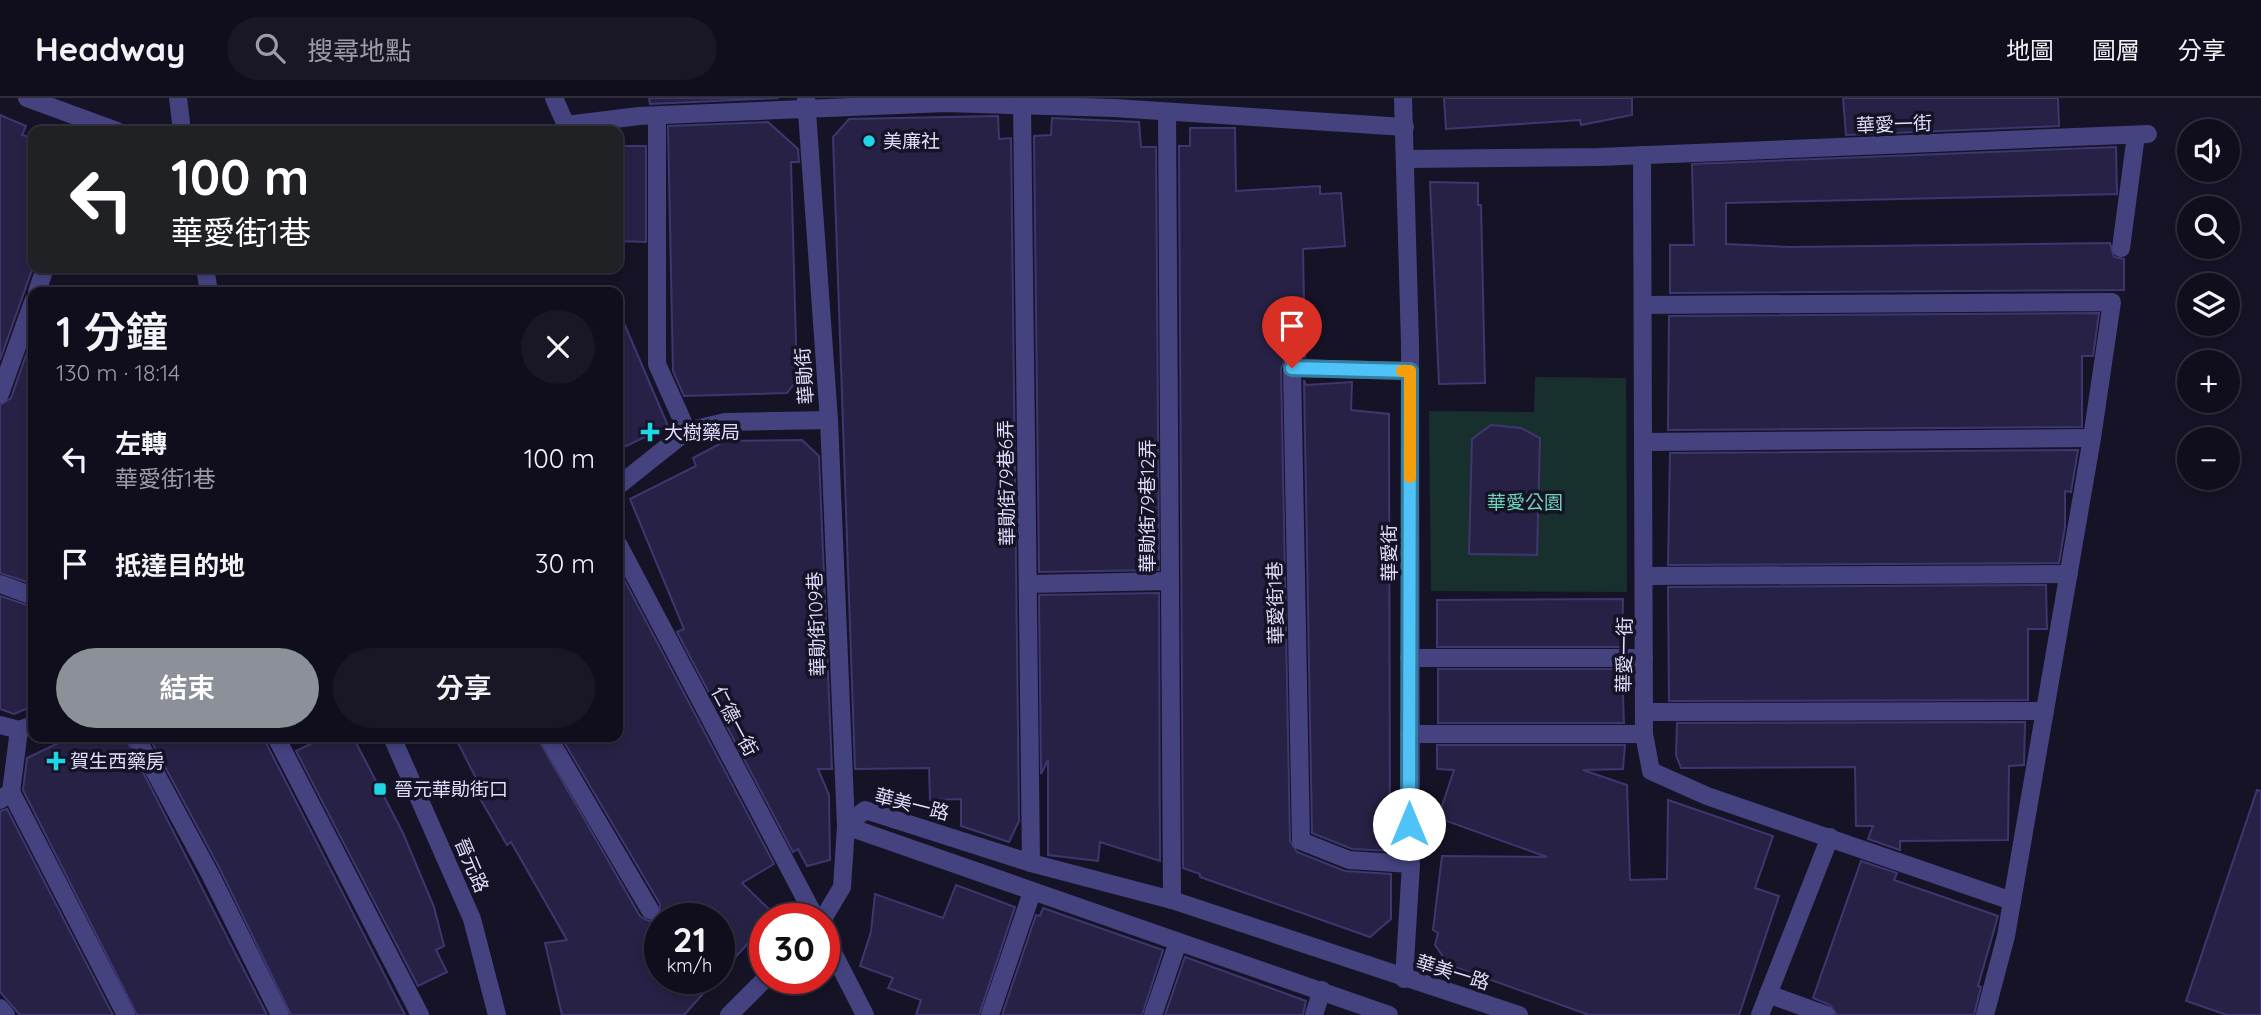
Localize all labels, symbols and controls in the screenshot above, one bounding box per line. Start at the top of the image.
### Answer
search box [227,17,717,80]
text: Headway [35,28,185,69]
icon: search [251,29,289,67]
text: 搜尋地點 [307,34,411,67]
text: 地圖 [2006,35,2054,65]
text: 圖層 [2092,35,2140,65]
text: 分享 [2178,35,2226,65]
street label: 華愛一街 [1856,111,1932,137]
map controls [2177,119,2240,490]
button: sound [2177,119,2240,182]
place label: 美廉社 [883,129,940,153]
marker: 美廉社 [861,133,877,149]
text: 100 m [171,146,309,207]
icon: left [56,154,147,245]
button: search [2177,196,2240,259]
text: 華愛街1巷 [171,212,311,252]
button: layers [2177,273,2240,336]
pin [1262,296,1322,368]
text: 1 分鐘 [56,305,168,358]
icon: arrive [1273,307,1311,345]
button: close [521,310,595,384]
street label: 華勛街 [790,347,818,405]
button: + [2177,350,2240,413]
text: 130 m · 18:14 [56,358,180,387]
place label: 大樹藥局 [664,420,740,444]
street label: 華勛街79巷6弄 [993,420,1019,546]
marker: 大樹藥局 [642,424,658,440]
text: 左轉 [115,427,167,460]
button: − [2177,427,2240,490]
icon: left [56,440,94,478]
street label: 華勛街79巷12弄 [1135,440,1159,572]
text: 100 m [524,442,595,475]
text: 華愛街1巷 [115,464,216,493]
park label: 華愛公園 [1487,490,1563,514]
street label: 華愛街 [1377,524,1401,582]
icon: arrive [56,545,94,583]
text: 30 m [535,547,595,580]
text: 抵達目的地 [115,549,245,582]
street label: 華愛街1巷 [1262,561,1288,645]
street label: 華勛街109巷 [802,571,830,677]
street label: 華愛一街 [1611,617,1637,693]
button: 結束 [56,648,319,728]
button: 分享 [333,648,595,728]
street label: 仁德一街 [707,682,763,760]
place label: 賀生西藥房 [70,749,165,773]
marker: 賀生西藥房 [48,753,64,769]
place label: 晉元華勛街口 [394,777,508,801]
marker: 晉元華勛街口 [372,781,388,797]
street label: 華美一路 [872,783,952,825]
position arrow [1372,787,1446,861]
street label: 晉元路 [450,834,494,896]
speed limit sign: 30 [749,903,840,994]
text: 21 [673,917,706,961]
street label: 華美一路 [1413,949,1493,995]
text: km/h [667,954,712,977]

